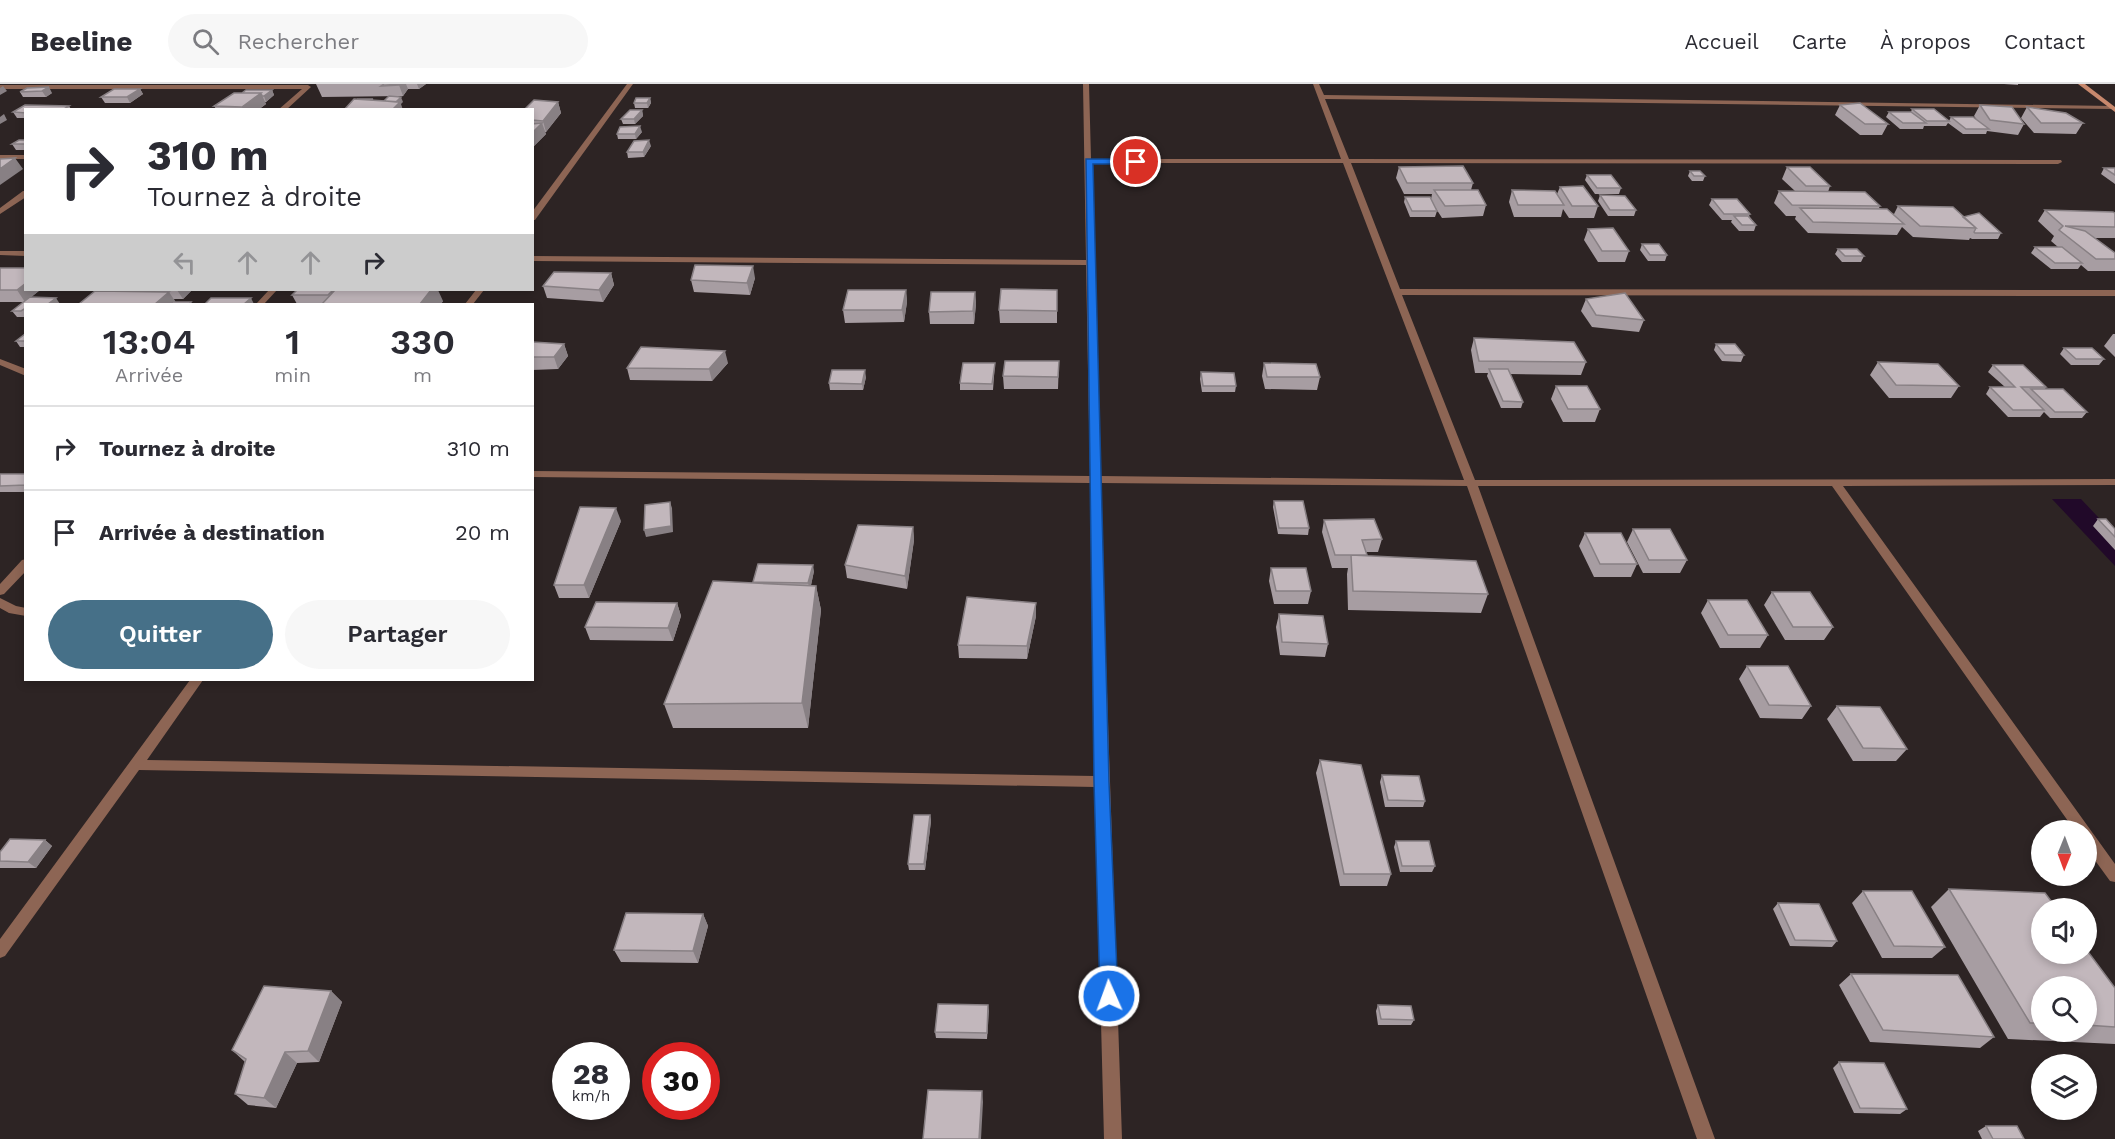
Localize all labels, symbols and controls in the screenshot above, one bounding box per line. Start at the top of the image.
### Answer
search box [168,14,588,68]
text: Beeline [30,25,132,58]
icon: search [189,25,222,58]
text: Rechercher [237,29,359,54]
text: Accueil [1684,29,1759,54]
text: Carte [1792,29,1847,54]
text: À propos [1880,29,1971,54]
text: Contact [2004,29,2085,54]
text: 310 m [147,131,269,180]
icon: right [48,132,126,210]
pin [1110,136,1161,187]
icon: arrive [1119,145,1152,178]
text: Tournez à droite [147,181,362,213]
icon: left [168,246,201,279]
icon: ahead [231,246,264,279]
icon: ahead [294,246,327,279]
icon: right [357,246,390,279]
text: 13:04 [103,321,195,363]
text: 1 [285,321,300,363]
text: 330 [390,321,455,363]
text: Arrivée [115,363,183,387]
text: min [274,363,311,387]
text: m [413,363,432,387]
icon: right [48,432,81,465]
text: Tournez à droite [99,436,276,461]
text: 310 m [446,436,510,461]
icon: arrive [48,516,81,549]
text: Arrivée à destination [99,520,325,545]
text: 20 m [455,520,510,545]
button: Quitter [48,600,273,669]
button: Partager [285,600,510,669]
north arrow [2031,820,2097,886]
map controls [2031,820,2097,1120]
button: sound [2031,898,2097,964]
position arrow [1077,964,1141,1028]
button: search [2031,976,2097,1042]
speed limit sign: 30 [642,1042,720,1120]
button: layers [2031,1054,2097,1120]
text: 28 [573,1056,609,1091]
text: km/h [572,1087,610,1105]

